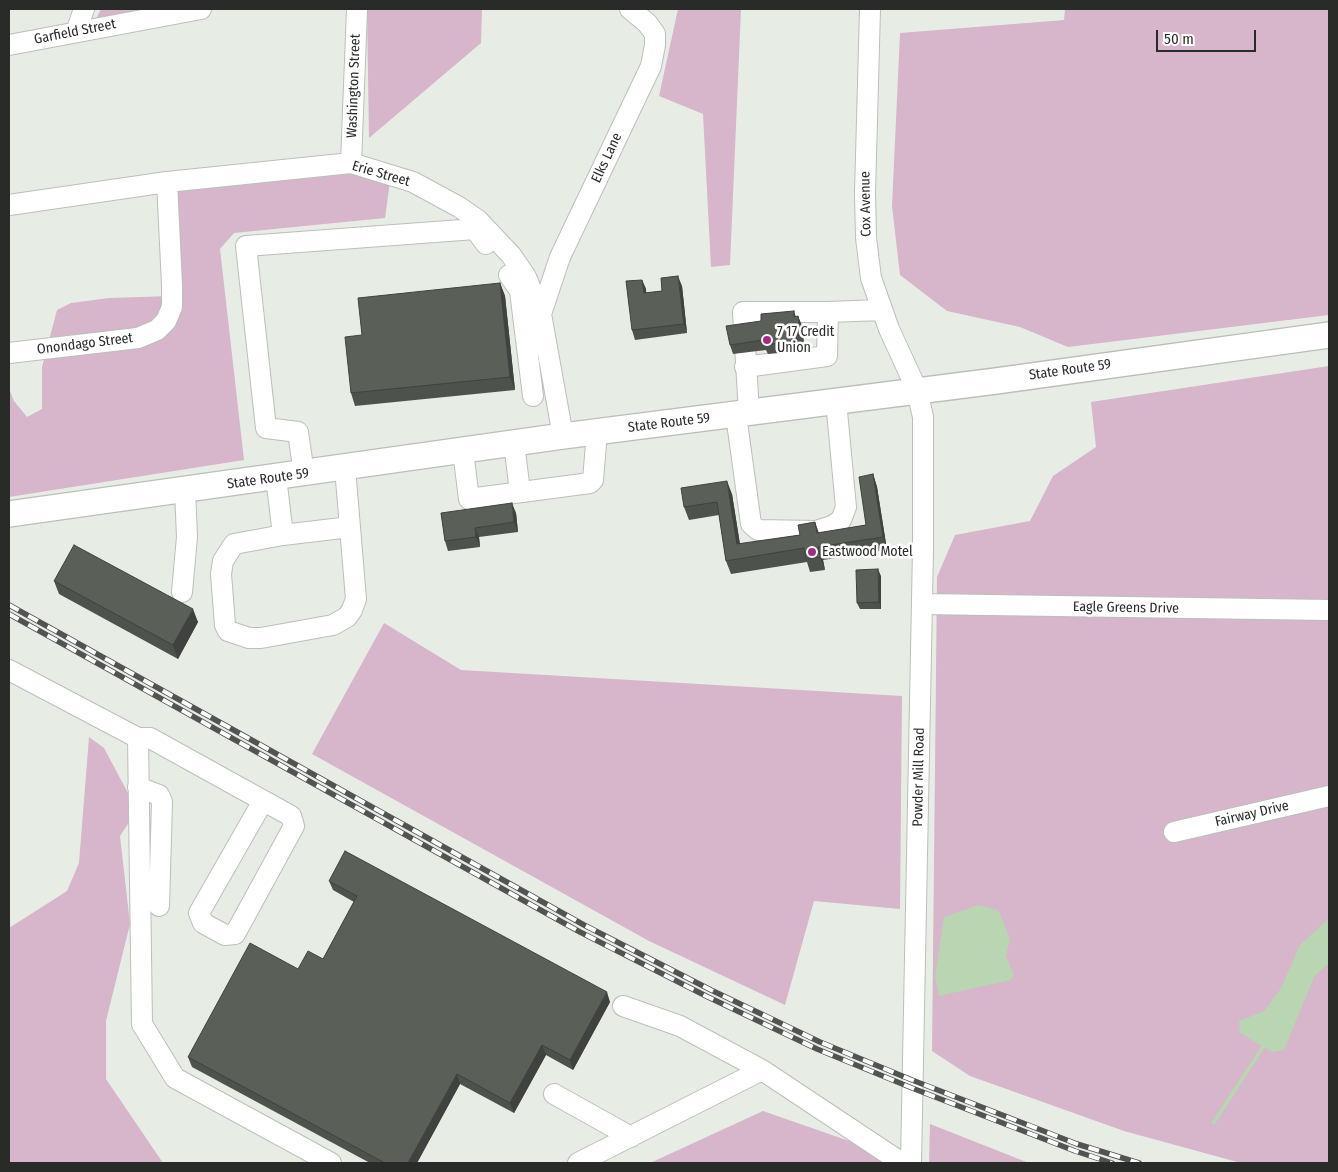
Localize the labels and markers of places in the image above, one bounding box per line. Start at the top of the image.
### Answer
place label: 7 17 Credit Union [777,324,834,357]
marker: 7 17 Credit Union [761,334,773,346]
place label: Eastwood Motel [822,544,913,560]
marker: Eastwood Motel [806,546,818,558]

